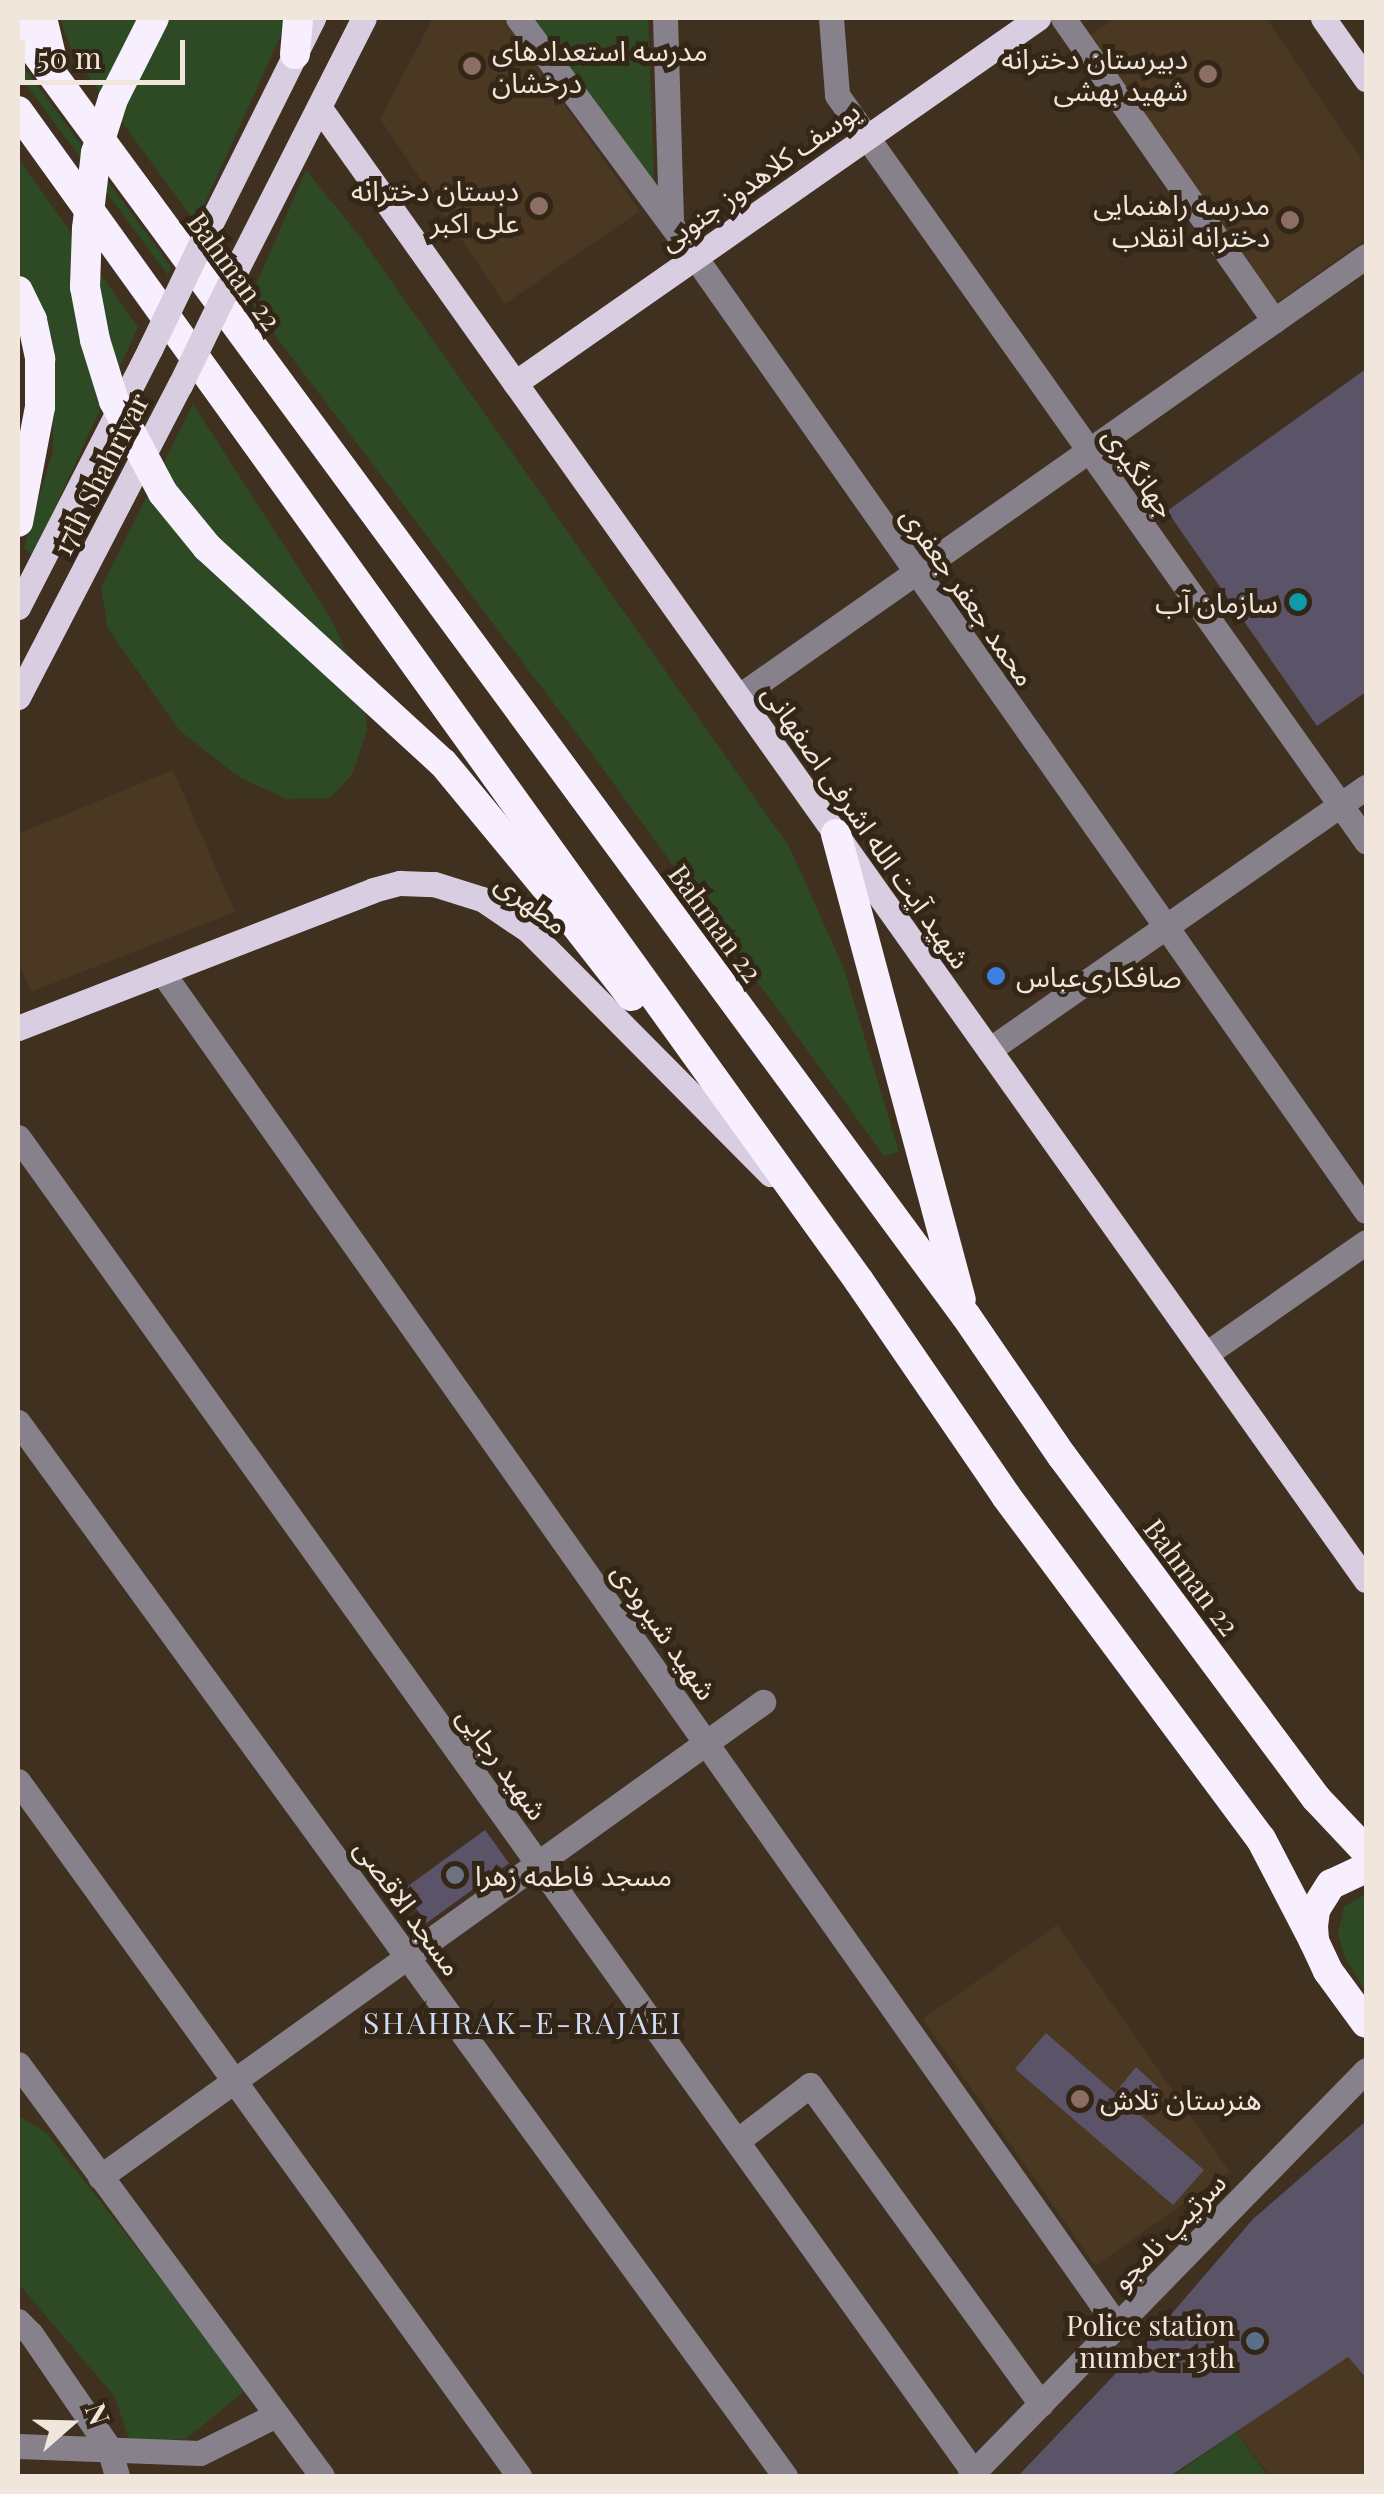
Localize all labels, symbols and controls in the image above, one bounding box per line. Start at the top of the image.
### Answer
scale bar [25,20,190,82]
place label: مدرسه استعدادهای درخشان [492,33,708,99]
text: 50 m [37,37,102,77]
place label: دبیرستان دخترانه شهید بهشی [1001,41,1188,107]
marker: مدرسه استعدادهای درخشان [461,55,483,77]
marker: دبیرستان دخترانه شهید بهشی [1197,63,1219,85]
street label: یوسف کلاهدوز جنوبی [652,93,866,257]
place label: دبستان دخترانه علی اکبر [351,173,519,239]
place label: مدرسه راهنمایی دخترانه انقلاب [1093,187,1270,253]
marker: دبستان دخترانه علی اکبر [528,195,550,217]
street label: Bahman 22 [181,206,289,336]
marker: مدرسه راهنمایی دخترانه انقلاب [1279,209,1301,231]
street label: 17th Shahrivar [45,387,155,561]
street label: جهانگیری [1097,420,1183,524]
street label: محمد جعفر جعفری [895,500,1043,692]
place label: سازمان آب [1155,585,1278,619]
marker: سازمان آب [1287,591,1309,613]
street label: شهید آیت الله اشرفی اصفهانی [756,677,978,975]
street label: Bahman 22 [662,858,770,988]
street label: مطهری [489,865,575,941]
place label: صافکاری‌عباس [1016,959,1182,993]
marker: صافکاری‌عباس [985,965,1007,987]
street label: Bahman 22 [1137,1512,1247,1642]
street label: شهید شیرودی [606,1556,724,1706]
street label: شهید رجایی [451,1700,555,1826]
street label: مسجد الاقصی [348,1832,470,1982]
place label: مسجد فاطمه زهرا [475,1858,672,1892]
marker: مسجد فاطمه زهرا [444,1864,466,1886]
district label: SHAHRAK-E-RAJAEI [363,2004,683,2040]
place label: هنرستان تلاش [1100,2082,1262,2116]
marker: هنرستان تلاش [1069,2088,1091,2110]
street label: سرتیپ نامجو [1104,2165,1232,2297]
place label: Police station number 13th [1066,2308,1235,2374]
marker: Police station number 13th [1244,2330,1266,2352]
north arrow [20,2374,120,2474]
text: N [78,2398,120,2429]

